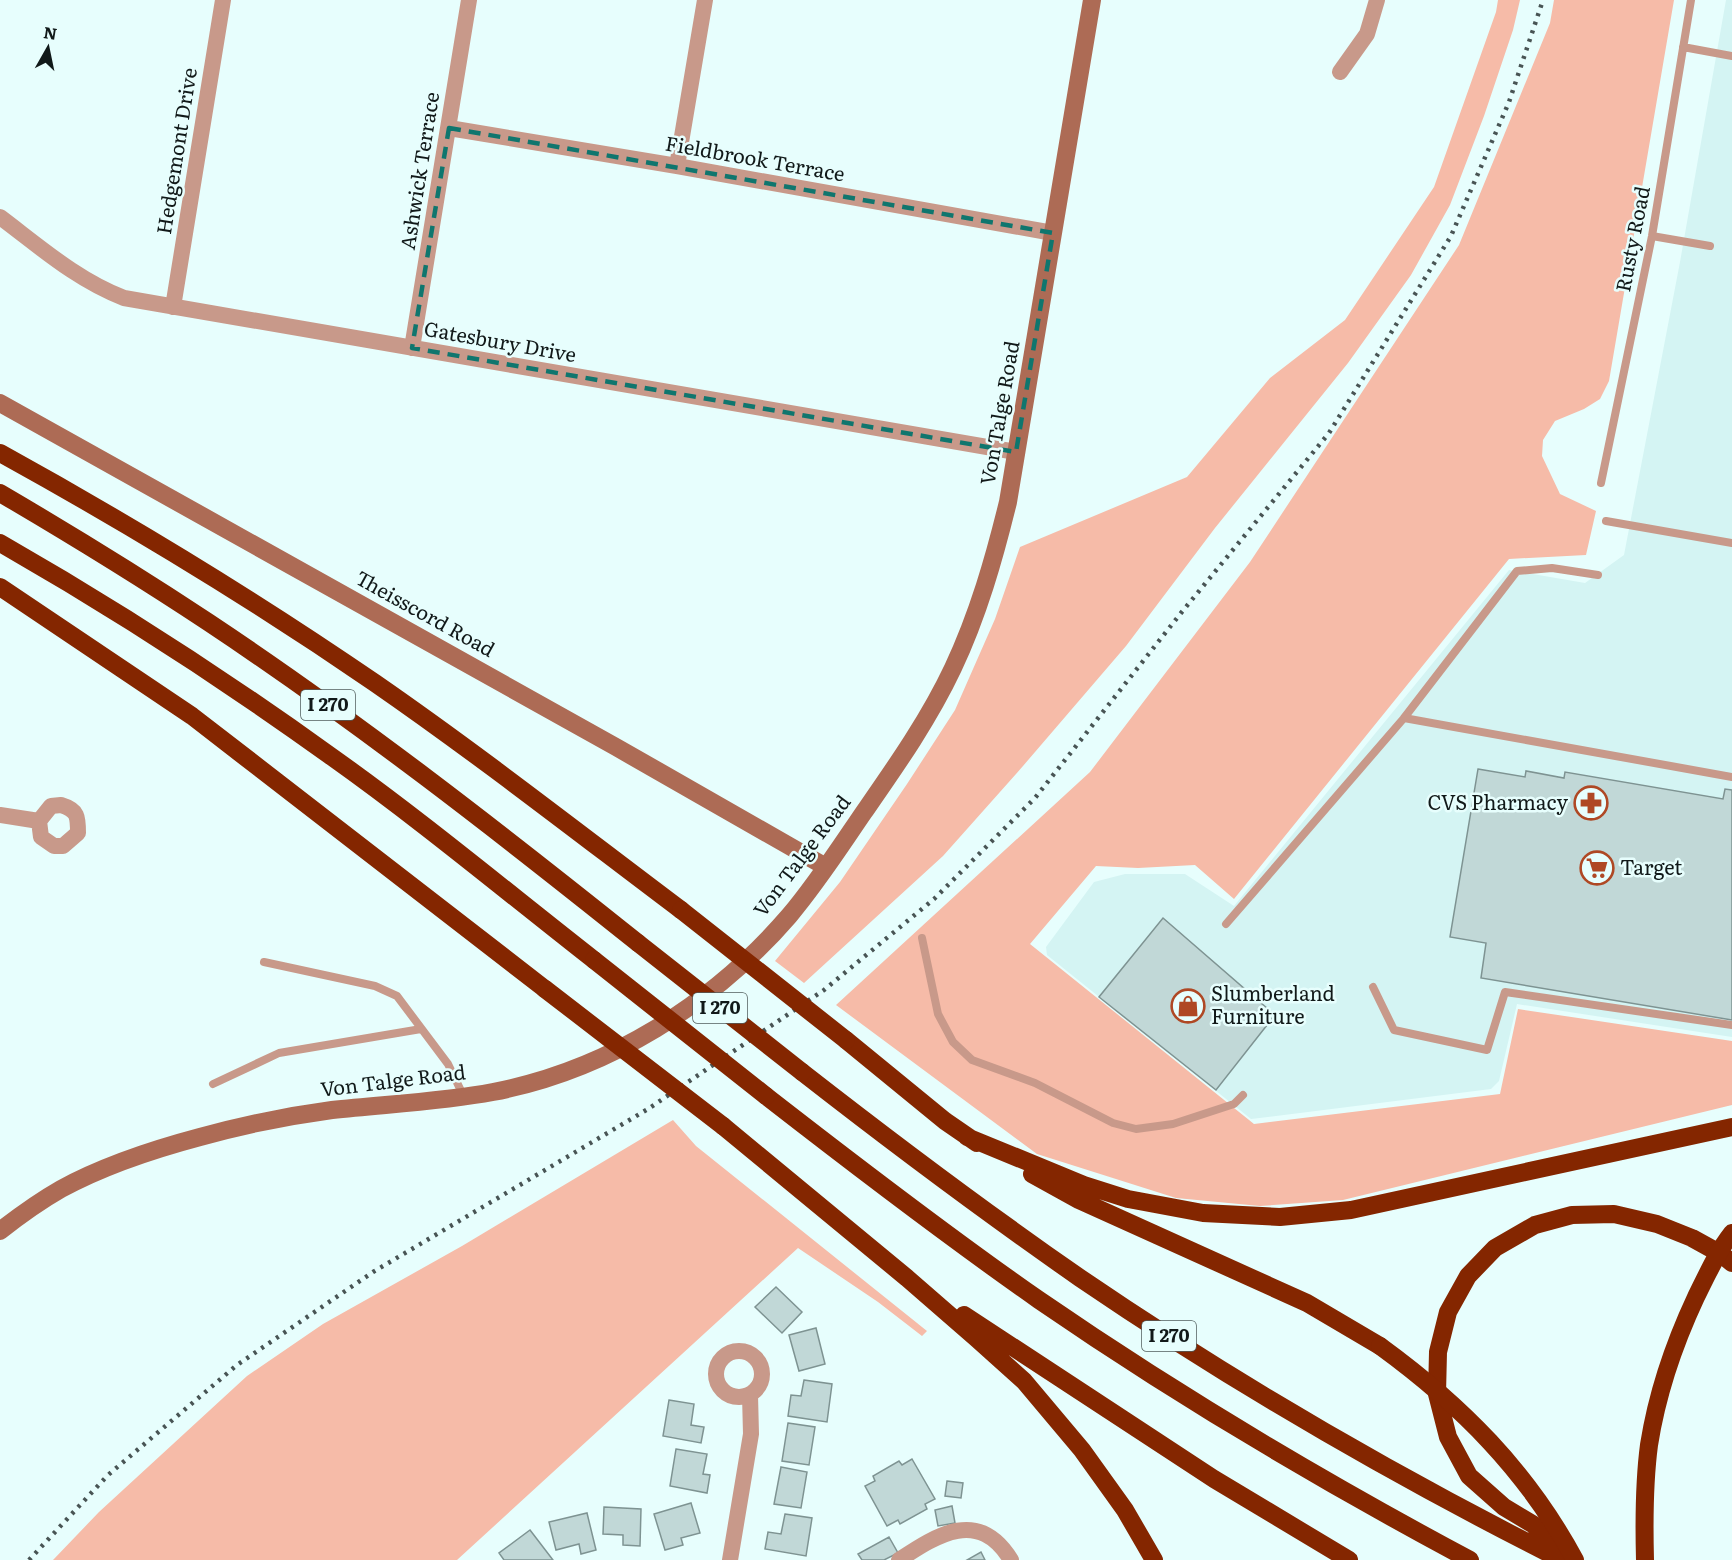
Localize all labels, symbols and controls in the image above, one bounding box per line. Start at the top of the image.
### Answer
north arrow [18,18,78,78]
text: N [42,19,59,45]
street label: Hedgemont Drive [147,65,203,236]
street label: Ashwick Terrace [391,90,445,252]
street label: Fieldbrook Terrace [663,126,847,188]
street label: Rusty Road [1606,183,1656,294]
street label: Gatesbury Drive [422,312,579,368]
street label: Von Talge Road [971,338,1025,487]
street label: Theisscord Road [351,562,501,663]
road number: I 270 [301,690,355,720]
pharmacy icon: CVS Pharmacy [1573,785,1609,821]
place label: CVS Pharmacy [1427,786,1568,816]
street label: Von Talge Road [744,787,856,922]
supermarket icon: Target [1579,850,1615,886]
place label: Target [1620,851,1682,881]
place label: Slumberland Furniture [1211,977,1335,1030]
shop icon: Slumberland Furniture [1170,988,1206,1024]
road number: I 270 [693,993,747,1023]
street label: Von Talge Road [318,1055,467,1103]
road number: I 270 [1142,1321,1196,1351]

